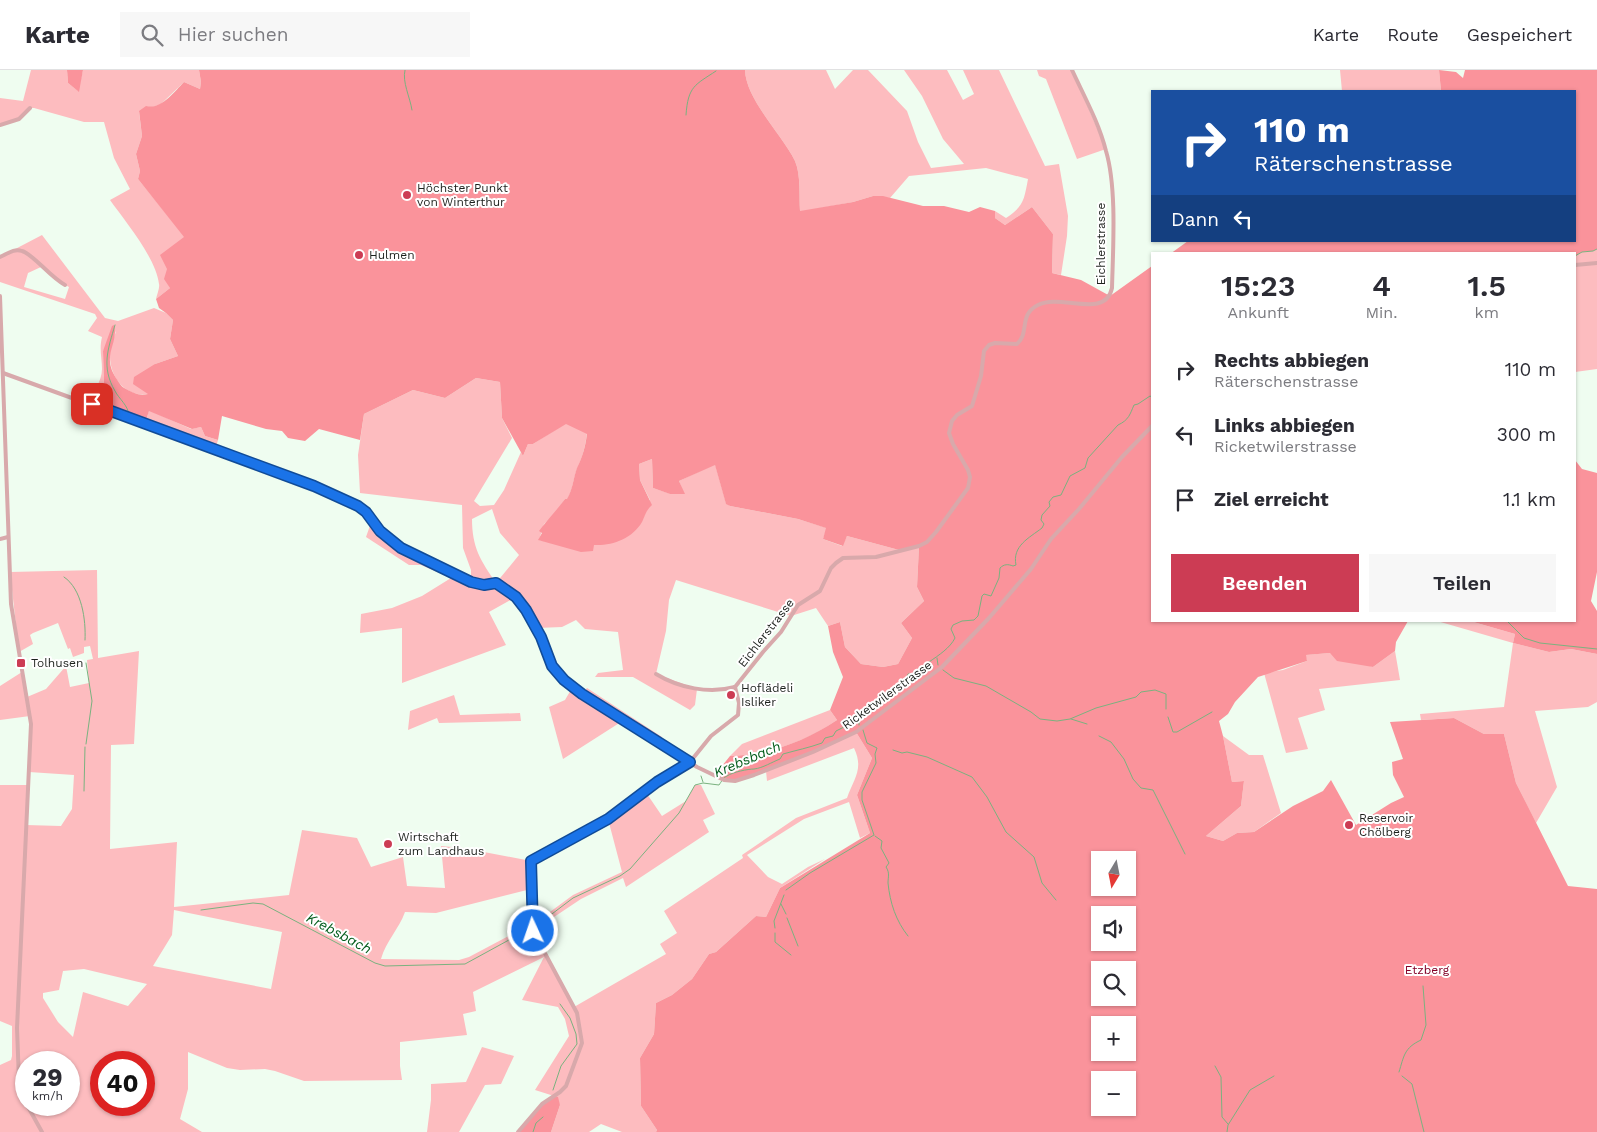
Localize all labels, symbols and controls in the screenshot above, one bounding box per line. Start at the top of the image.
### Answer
search box [120,12,470,57]
text: Karte [25,21,90,49]
icon: search [138,21,166,49]
text: Hier suchen [178,23,288,46]
text: Karte [1313,24,1359,45]
text: Route [1387,24,1439,45]
text: Gespeichert [1467,24,1572,45]
text: 110 m [1254,109,1350,151]
icon: right [1171,110,1236,175]
text: Räterschenstrasse [1254,151,1453,176]
place label: Höchster Punkt von Winterthur [417,181,508,209]
marker: Höchster Punkt von Winterthur [401,189,413,201]
street label: Eichlerstrasse [1094,203,1108,285]
icon: left [1229,205,1257,233]
text: Dann [1171,208,1219,231]
place label: Hulmen [369,248,415,262]
marker: Hulmen [353,249,365,261]
text: 15:23 [1221,268,1295,303]
text: 4 [1372,268,1391,303]
text: 1.5 [1468,268,1506,303]
text: Ankunft [1228,303,1289,322]
text: Min. [1365,303,1398,322]
text: km [1475,303,1499,322]
text: Rechts abbiegen [1214,349,1369,372]
icon: right [1171,356,1199,384]
text: 110 m [1505,358,1556,381]
text: Räterschenstrasse [1214,372,1359,391]
pin [71,383,113,425]
icon: arrive [78,390,106,418]
text: Links abbiegen [1214,414,1355,437]
icon: left [1171,421,1199,449]
text: 300 m [1497,423,1556,446]
text: Ricketwilerstrasse [1214,437,1357,456]
icon: arrive [1171,486,1199,514]
text: Ziel erreicht [1214,488,1329,511]
text: 1.1 km [1503,488,1556,511]
button: Beenden [1171,554,1359,612]
button: Teilen [1369,554,1556,612]
street label: Eichlerstrasse [735,596,797,670]
place label: Tolhusen [31,656,83,670]
marker: Tolhusen [15,657,27,669]
street label: Ricketwilerstrasse [840,658,934,732]
place label: Hoflädeli Isliker [741,681,793,709]
marker: Hoflädeli Isliker [725,689,737,701]
water label: Krebsbach [711,738,783,780]
place label: Reservoir Chölberg [1359,811,1413,839]
marker: Reservoir Chölberg [1343,819,1355,831]
place label: Wirtschaft zum Landhaus [398,830,484,858]
marker: Wirtschaft zum Landhaus [382,838,394,850]
north arrow [1091,851,1136,896]
map controls [1091,851,1136,1116]
position arrow [506,904,558,956]
button: sound [1091,906,1136,951]
water label: Krebsbach [304,909,374,957]
button: search [1091,961,1136,1006]
park label: Etzberg [1405,963,1450,977]
button: + [1091,1016,1136,1061]
speed limit sign: 40 [90,1051,155,1116]
text: 29 [32,1063,63,1092]
button: − [1091,1071,1136,1116]
text: km/h [32,1089,63,1103]

